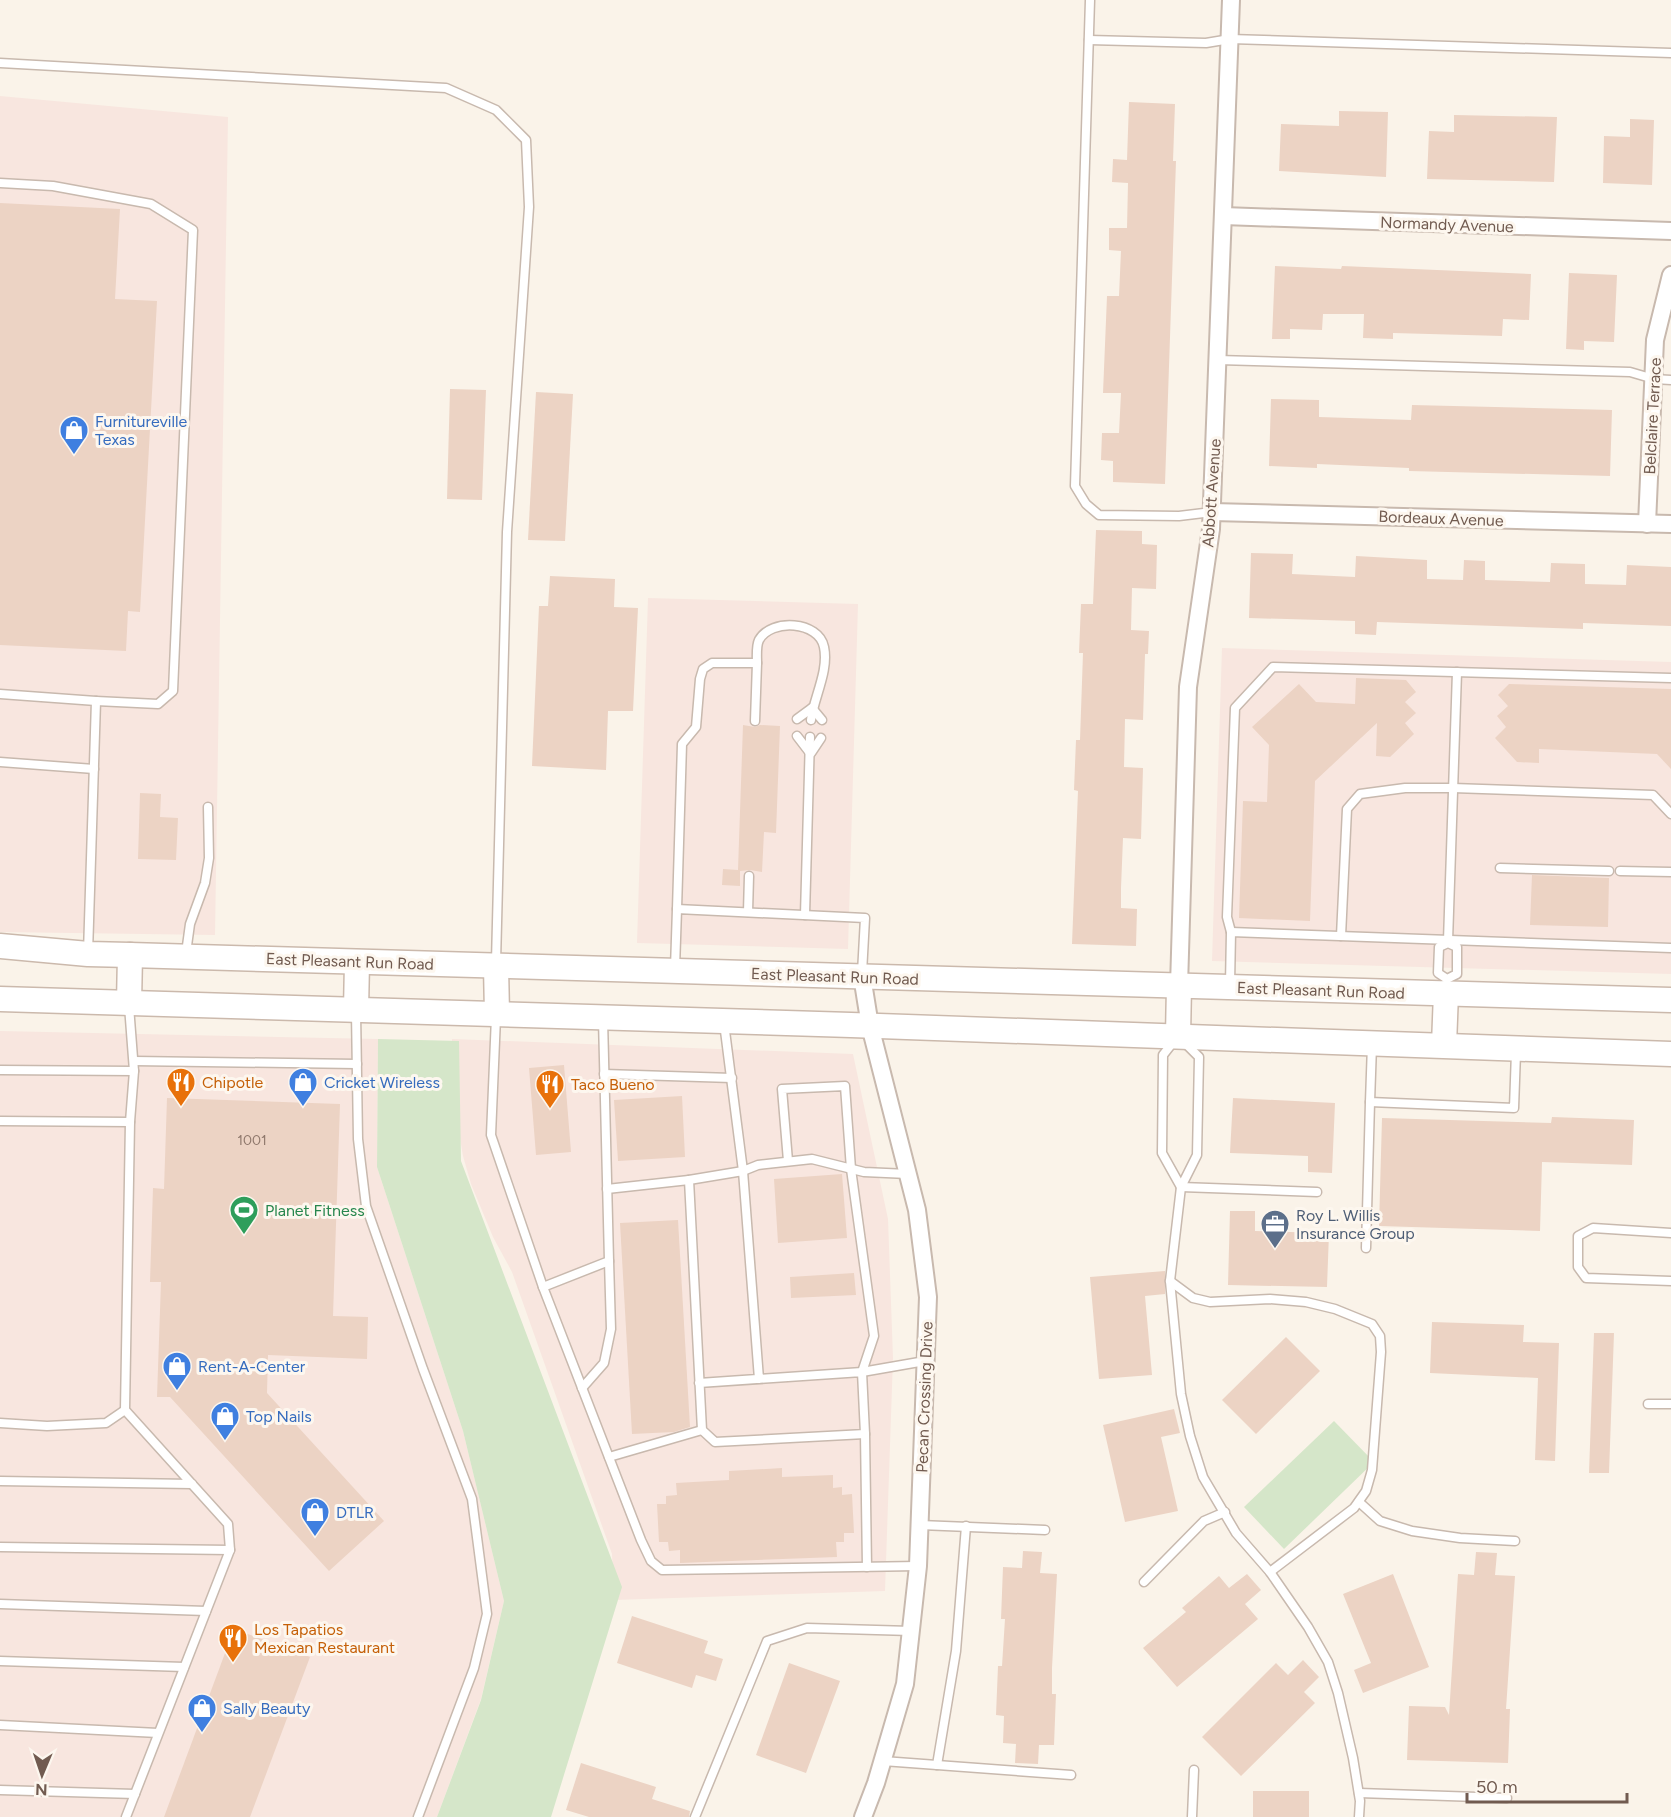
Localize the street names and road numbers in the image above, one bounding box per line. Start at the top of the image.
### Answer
street label: Normandy Avenue [1380,213,1514,236]
street label: Belclaire Terrace [1640,357,1665,475]
street label: Abbott Avenue [1198,438,1225,548]
street label: Bordeaux Avenue [1378,507,1504,530]
street label: East Pleasant Run Road [266,949,434,974]
street label: East Pleasant Run Road [751,964,919,989]
street label: East Pleasant Run Road [1237,978,1405,1003]
street label: Pecan Crossing Drive [912,1321,937,1473]

